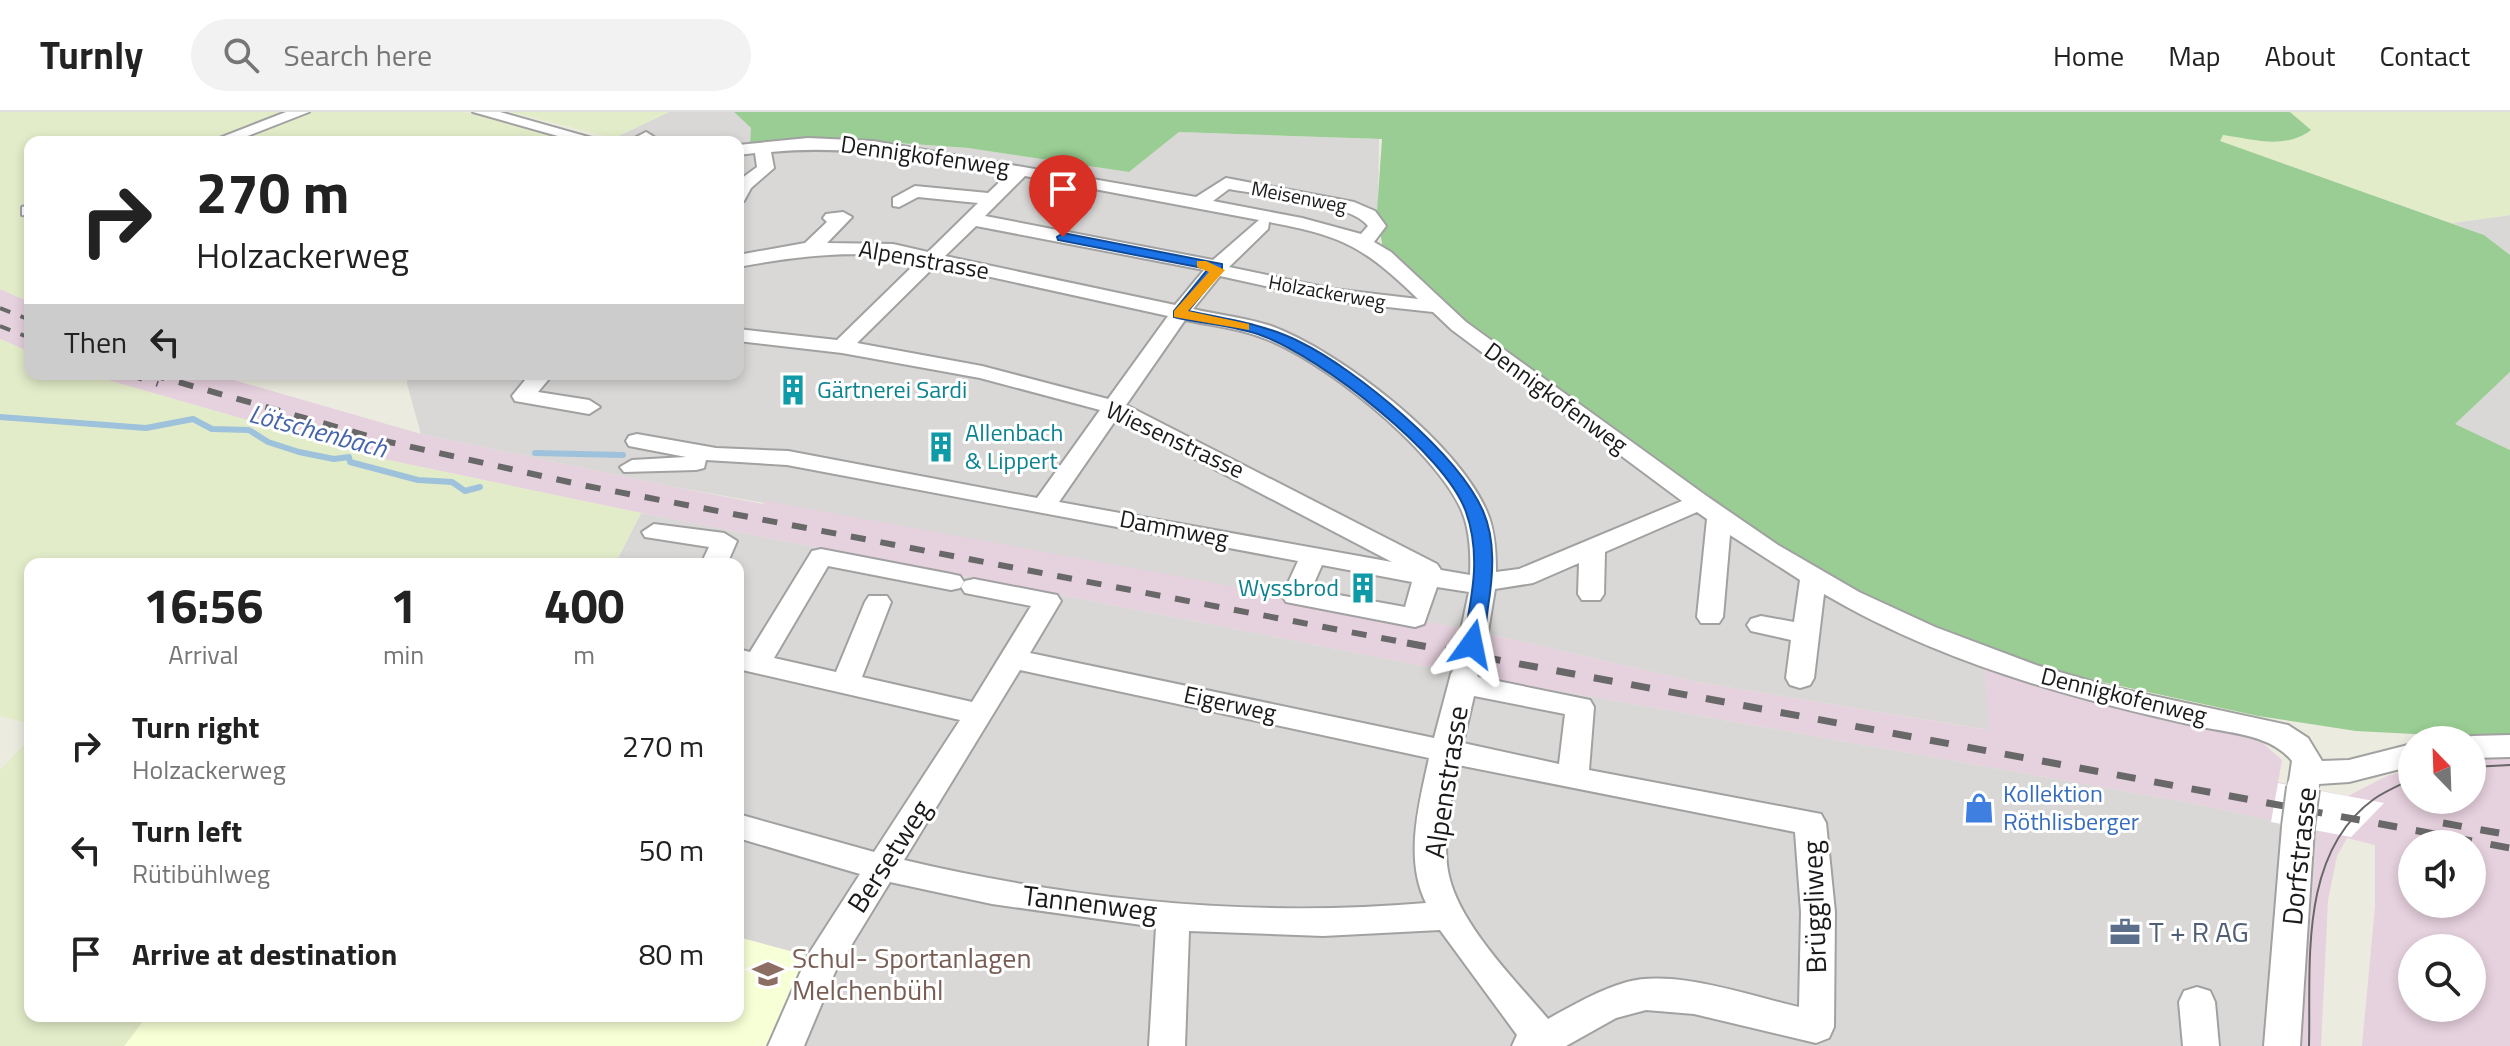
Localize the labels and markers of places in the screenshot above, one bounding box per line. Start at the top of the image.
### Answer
pin [1029,155,1097,237]
place label: Gärtnerei Sardi [817,371,967,407]
building icon: Gärtnerei Sardi [776,373,810,407]
place label: Allenbach & Lippert [965,414,1063,478]
building icon: Allenbach & Lippert [924,430,958,464]
place label: Wyssbrod [1238,569,1339,605]
building icon: Wyssbrod [1346,571,1380,605]
place label: Kollektion Röthlisberger [2003,775,2139,839]
shop icon: Kollektion Röthlisberger [1962,791,1996,825]
place label: T + R AG [2149,910,2249,953]
office icon: T + R AG [2108,915,2142,949]
place label: Schul- Sportanlagen Melchenbühl [792,936,1032,1011]
school or university icon: Schul- Sportanlagen Melchenbühl [751,957,785,991]

